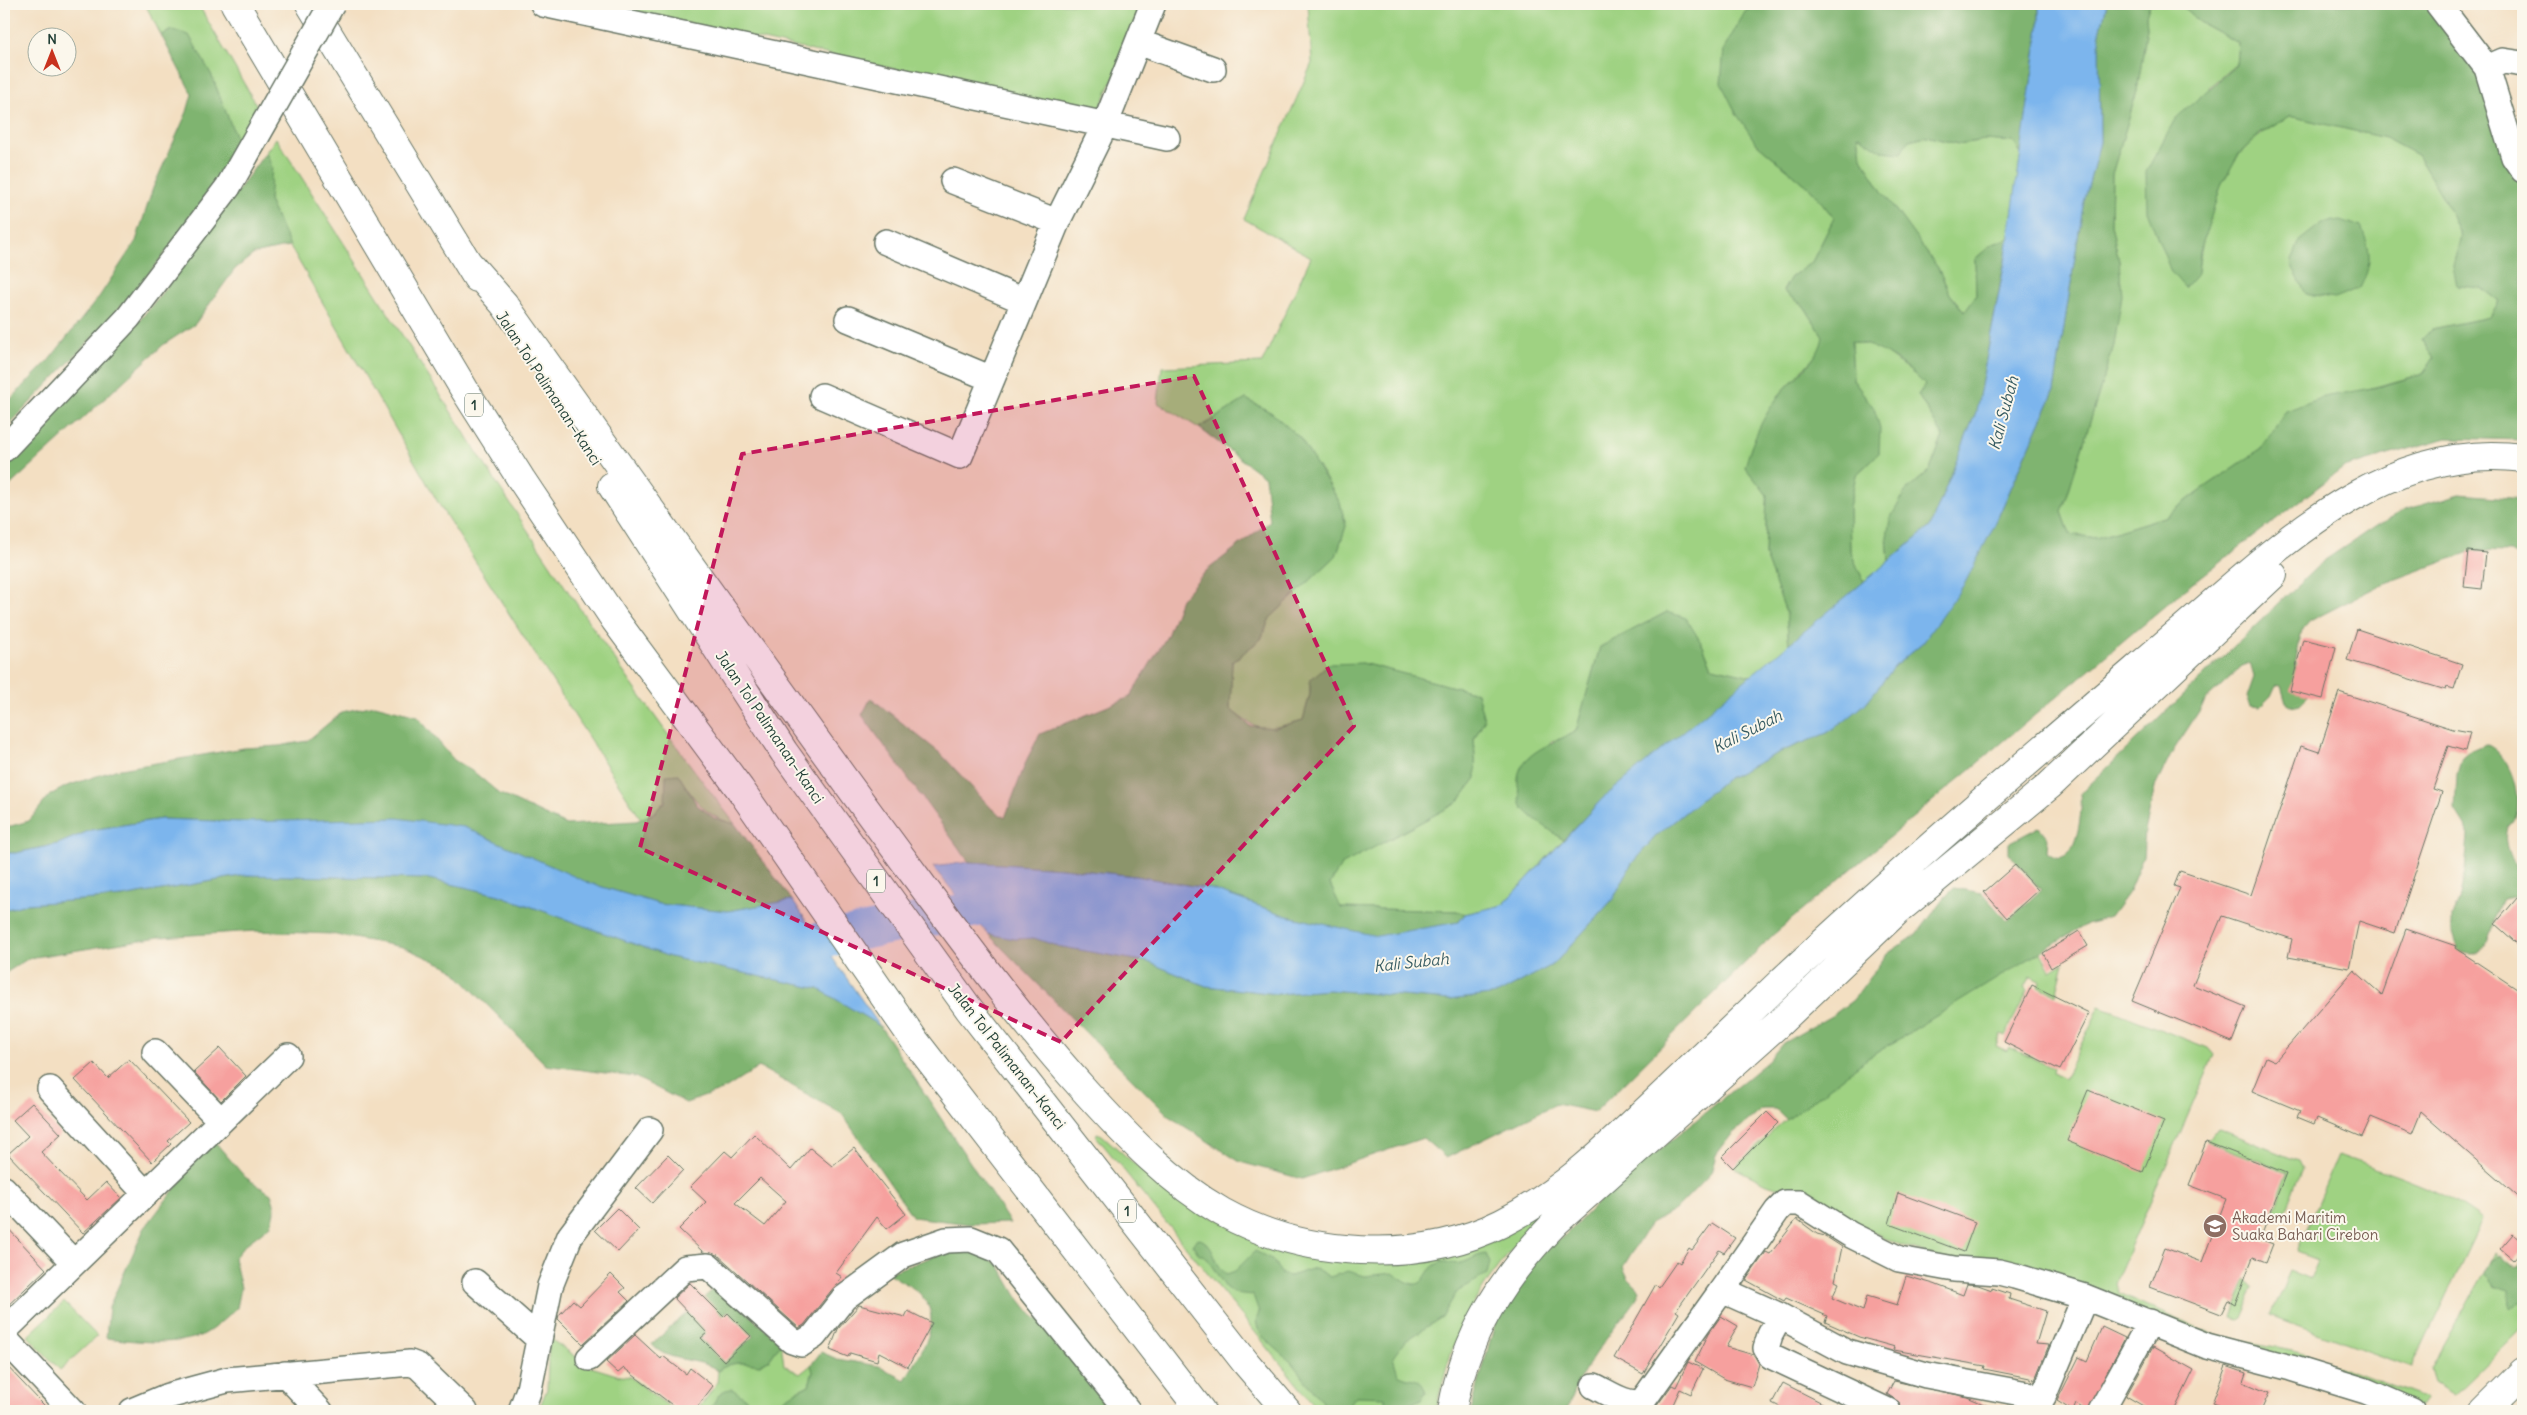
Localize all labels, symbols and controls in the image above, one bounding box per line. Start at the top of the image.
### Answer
north arrow [28,28,78,78]
text: N [47,30,57,48]
street label: Jalan Tol Palimanan–Kanci [492,307,606,469]
water label: Kali Subah [1984,373,2023,452]
road number: 1 [465,394,483,416]
street label: Jalan Tol Palimanan–Kanci [712,647,828,807]
water label: Kali Subah [1709,705,1786,757]
road number: 1 [867,869,885,892]
water label: Kali Subah [1372,948,1450,976]
street label: Jalan Tol Palimanan–Kanci [944,979,1070,1133]
road number: 1 [1118,1200,1136,1222]
place label: Akademi Maritim Suaka Bahari Cirebon [2232,1208,2379,1244]
school or university icon: Akademi Maritim Suaka Bahari Cirebon [2202,1213,2228,1239]

